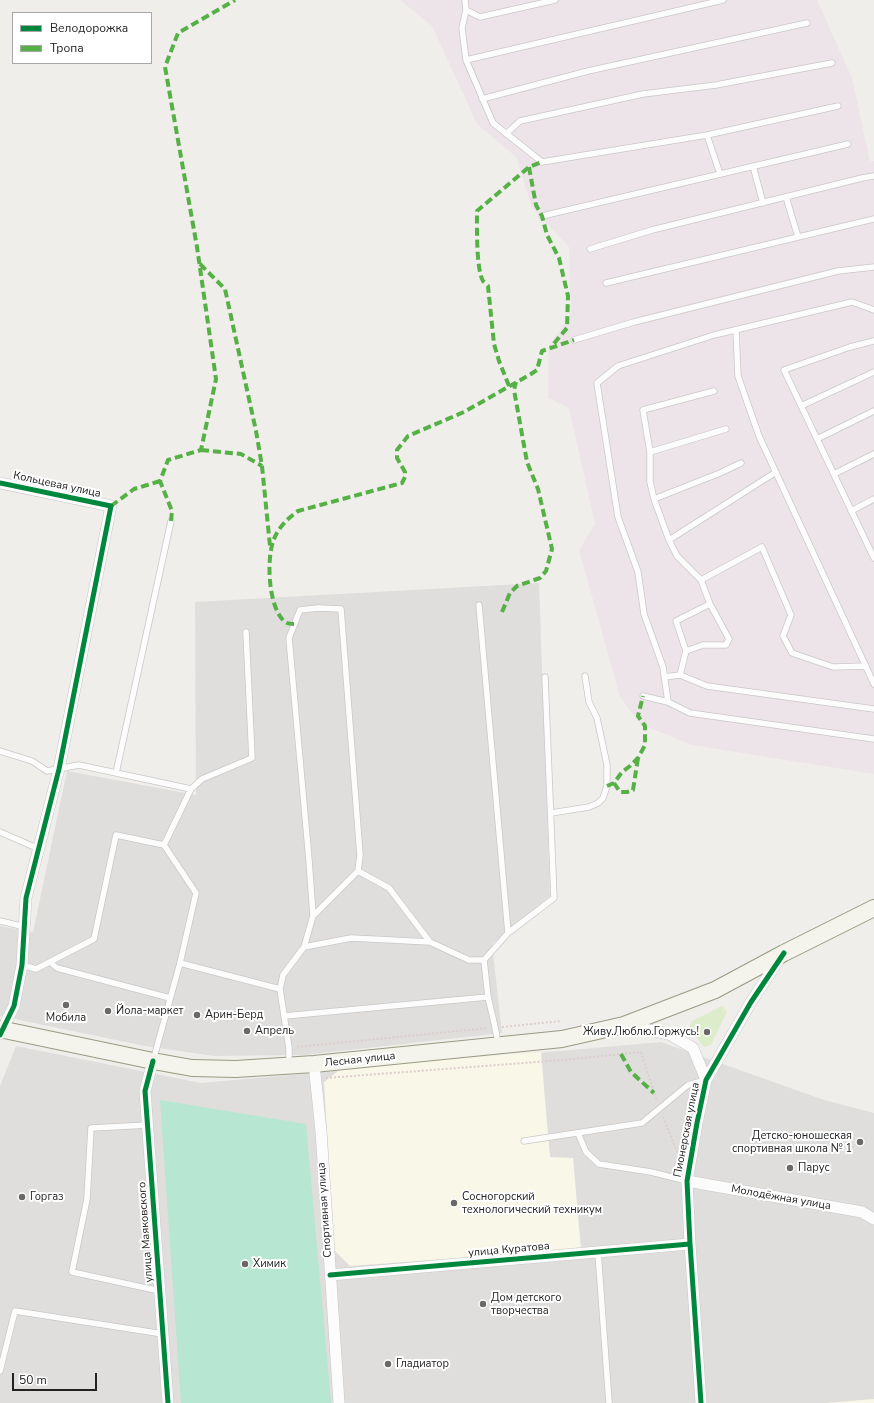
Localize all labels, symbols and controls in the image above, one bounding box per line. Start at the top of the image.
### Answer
legend [12,12,152,64]
text: Велодорожка [50,20,128,36]
text: Тропа [50,40,84,56]
street label: Кольцевая улица [12,469,102,501]
marker: Мобила [61,1000,71,1010]
place label: Йола-маркет [116,1004,183,1018]
marker: Йола-маркет [103,1006,113,1016]
place label: Арин-Берд [205,1008,263,1022]
marker: Арин-Берд [192,1010,202,1020]
place label: Мобила [46,1011,86,1025]
place label: Апрель [255,1024,294,1038]
place label: Живу.Люблю.Горжусь! [583,1025,699,1039]
marker: Апрель [242,1026,252,1036]
marker: Живу.Люблю.Горжусь! [702,1027,712,1037]
street label: Лесная улица [324,1050,396,1070]
street label: Пионерская улица [671,1081,703,1179]
place label: Детско-юношеская спортивная школа № 1 [732,1129,852,1155]
marker: Детско-юношеская спортивная школа № 1 [855,1137,865,1147]
place label: Парус [798,1161,830,1175]
street label: Спортивная улица [315,1162,335,1258]
marker: Парус [785,1163,795,1173]
street label: улица Маяковского [136,1181,156,1283]
street label: Молодёжная улица [730,1183,832,1213]
place label: Горгаз [30,1190,64,1204]
place label: Сосногорский технологический техникум [462,1190,602,1216]
marker: Горгаз [17,1192,27,1202]
marker: Сосногорский технологический техникум [449,1198,459,1208]
street label: улица Куратова [468,1240,550,1260]
place label: Химик [253,1257,286,1271]
marker: Химик [240,1259,250,1269]
place label: Дом детского творчества [491,1291,561,1317]
marker: Дом детского творчества [478,1299,488,1309]
place label: Гладиатор [396,1357,449,1371]
marker: Гладиатор [383,1359,393,1369]
scale bar [14,1365,99,1391]
text: 50 m [19,1372,47,1388]

